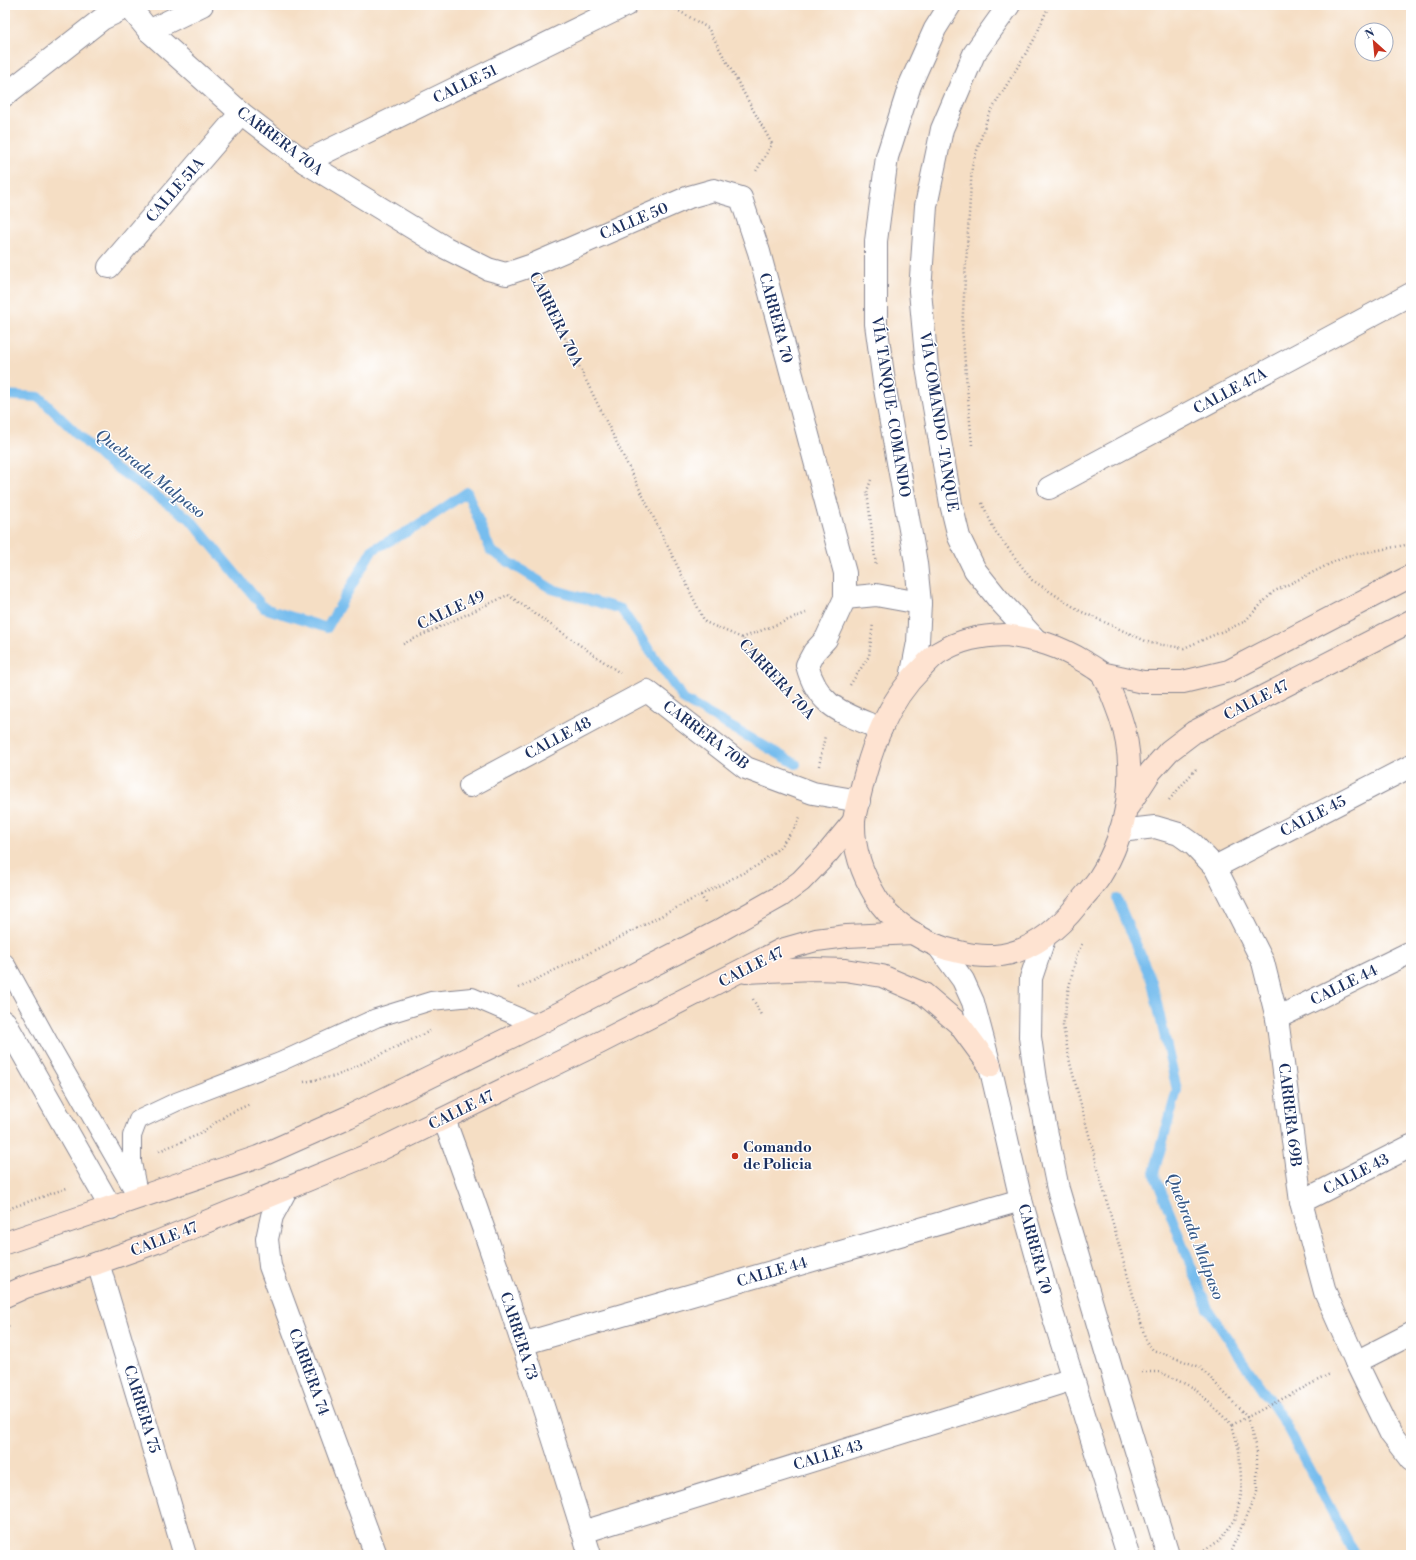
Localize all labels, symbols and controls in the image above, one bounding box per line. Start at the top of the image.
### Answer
north arrow [1354,22,1394,62]
text: N [1363,26,1377,42]
street label: CALLE 51 [430,61,501,108]
street label: CARRERA 70A [233,103,327,180]
street label: CALLE 51A [142,154,209,227]
street label: CALLE 50 [597,199,671,244]
street label: CARRERA 70A [524,269,587,370]
street label: CARRERA 70 [754,271,797,365]
street label: VÍA TANQUE- COMANDO [867,314,915,499]
street label: VÍA COMANDO -TANQUE [915,330,963,513]
street label: CALLE 47A [1190,364,1271,419]
water label: Quebrada Malpaso [91,425,209,523]
street label: CALLE 49 [414,587,488,634]
street label: CARRERA 70A [735,635,819,724]
street label: CALLE 47 [1221,676,1292,725]
street label: CARRERA 70B [659,697,753,774]
street label: CALLE 48 [522,713,595,764]
street label: CALLE 45 [1277,792,1349,841]
street label: CALLE 47 [716,943,787,992]
street label: CALLE 44 [1307,961,1381,1010]
street label: CARRERA 69B [1274,1062,1305,1168]
street label: CALLE 47 [425,1086,497,1134]
place label: Comando de Policia [743,1138,813,1174]
street label: CALLE 43 [1320,1150,1392,1199]
marker: Comando de Policia [730,1151,740,1161]
water label: Quebrada Malpaso [1162,1170,1228,1303]
street label: CARRERA 70 [1013,1202,1056,1296]
street label: CALLE 47 [128,1218,201,1261]
street label: CALLE 44 [735,1253,810,1292]
street label: CARRERA 73 [495,1290,542,1383]
street label: CARRERA 74 [284,1326,333,1418]
street label: CARRERA 75 [119,1363,164,1456]
street label: CALLE 43 [791,1436,865,1475]

